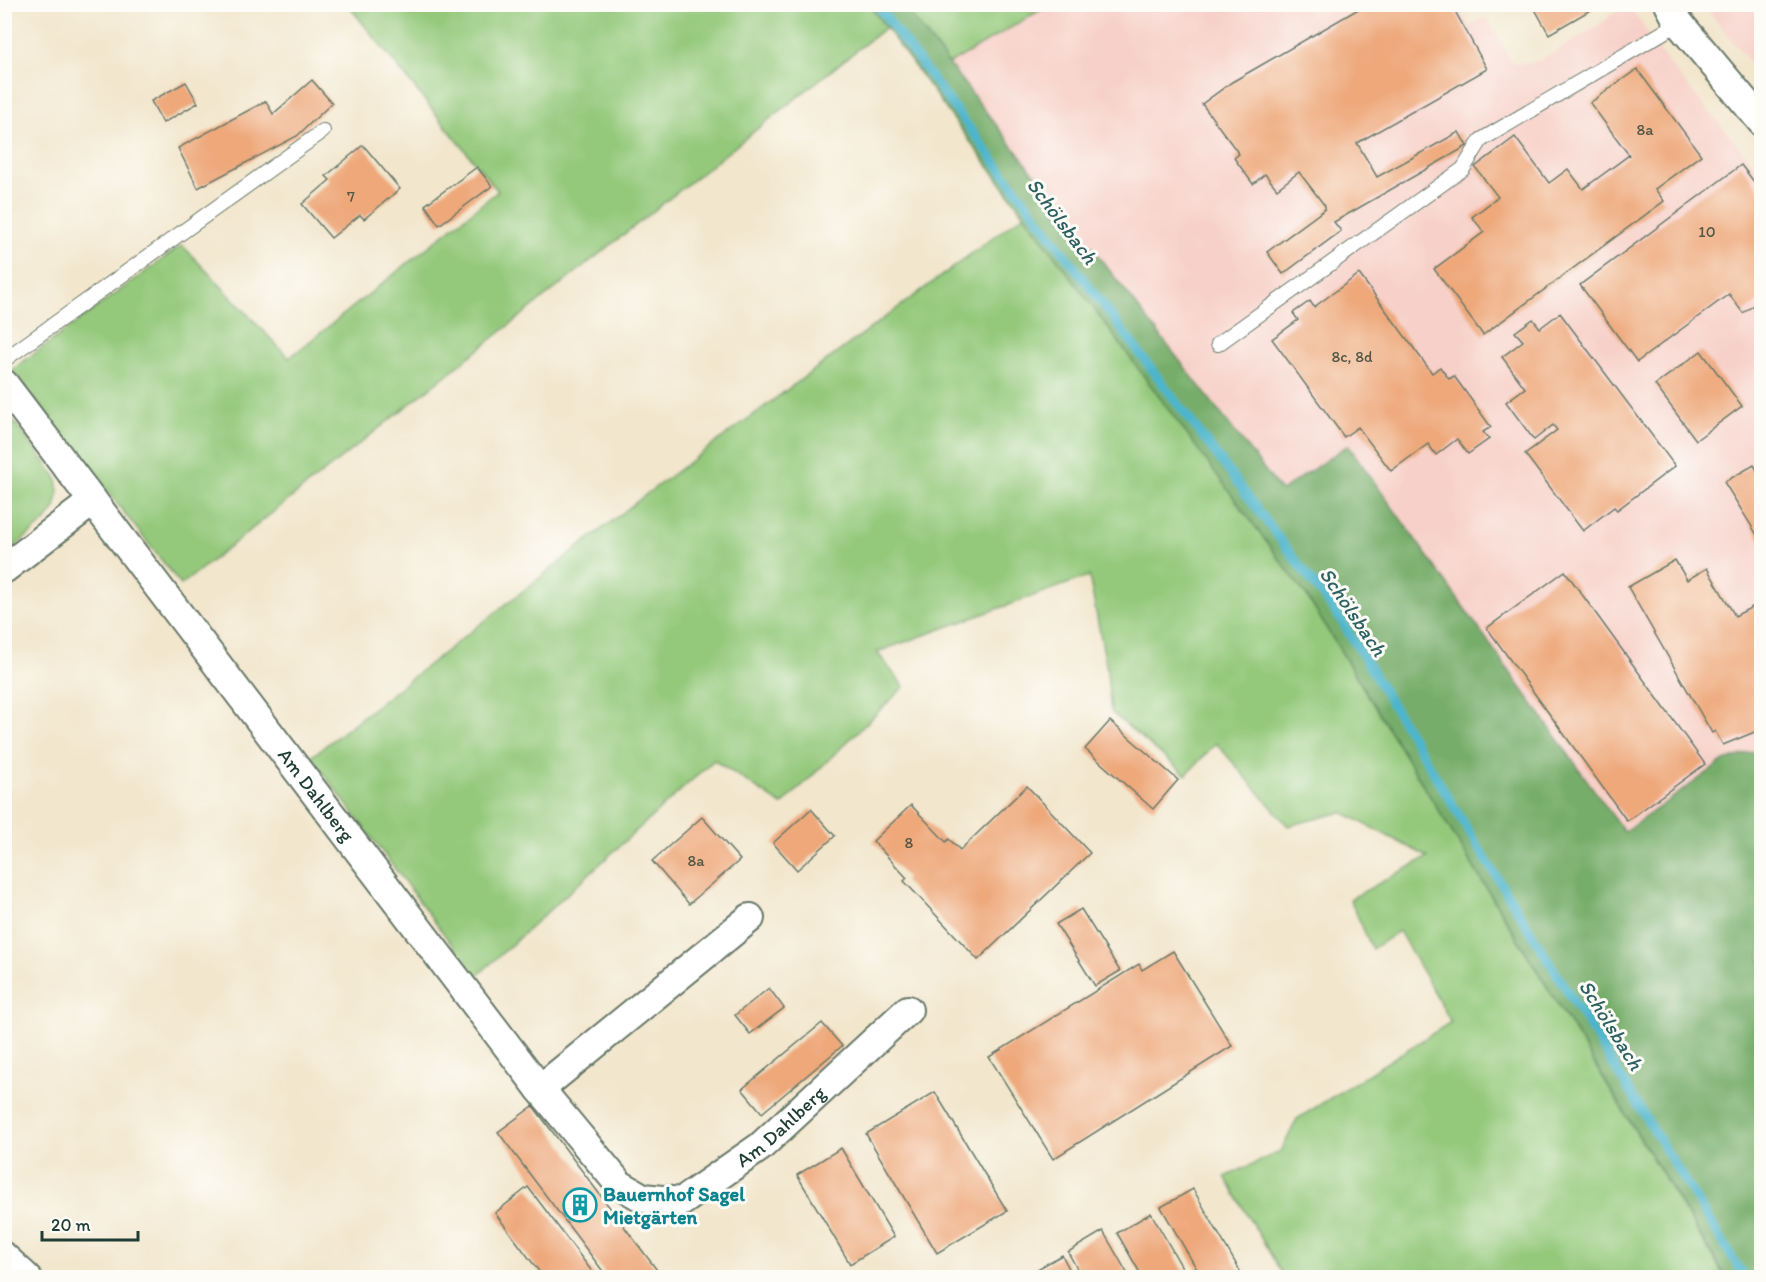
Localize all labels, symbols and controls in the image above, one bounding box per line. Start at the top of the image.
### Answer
house number: 8a [1636,120,1654,139]
water label: Schölsbach [1022,173,1103,269]
house number: 7 [347,187,355,206]
house number: 10 [1698,222,1716,241]
house number: 8c, 8d [1332,347,1373,366]
water label: Schölsbach [1315,563,1393,661]
street label: Am Dahlberg [273,743,360,847]
house number: 8 [905,833,914,852]
house number: 8a [687,851,705,870]
water label: Schölsbach [1574,975,1649,1075]
street label: Am Dahlberg [731,1080,831,1172]
place label: Bauernhof Sagel Mietgärten [603,1182,745,1230]
building icon: Bauernhof Sagel Mietgärten [562,1187,598,1223]
scale bar [42,1204,138,1242]
text: 20 m [51,1214,91,1236]

